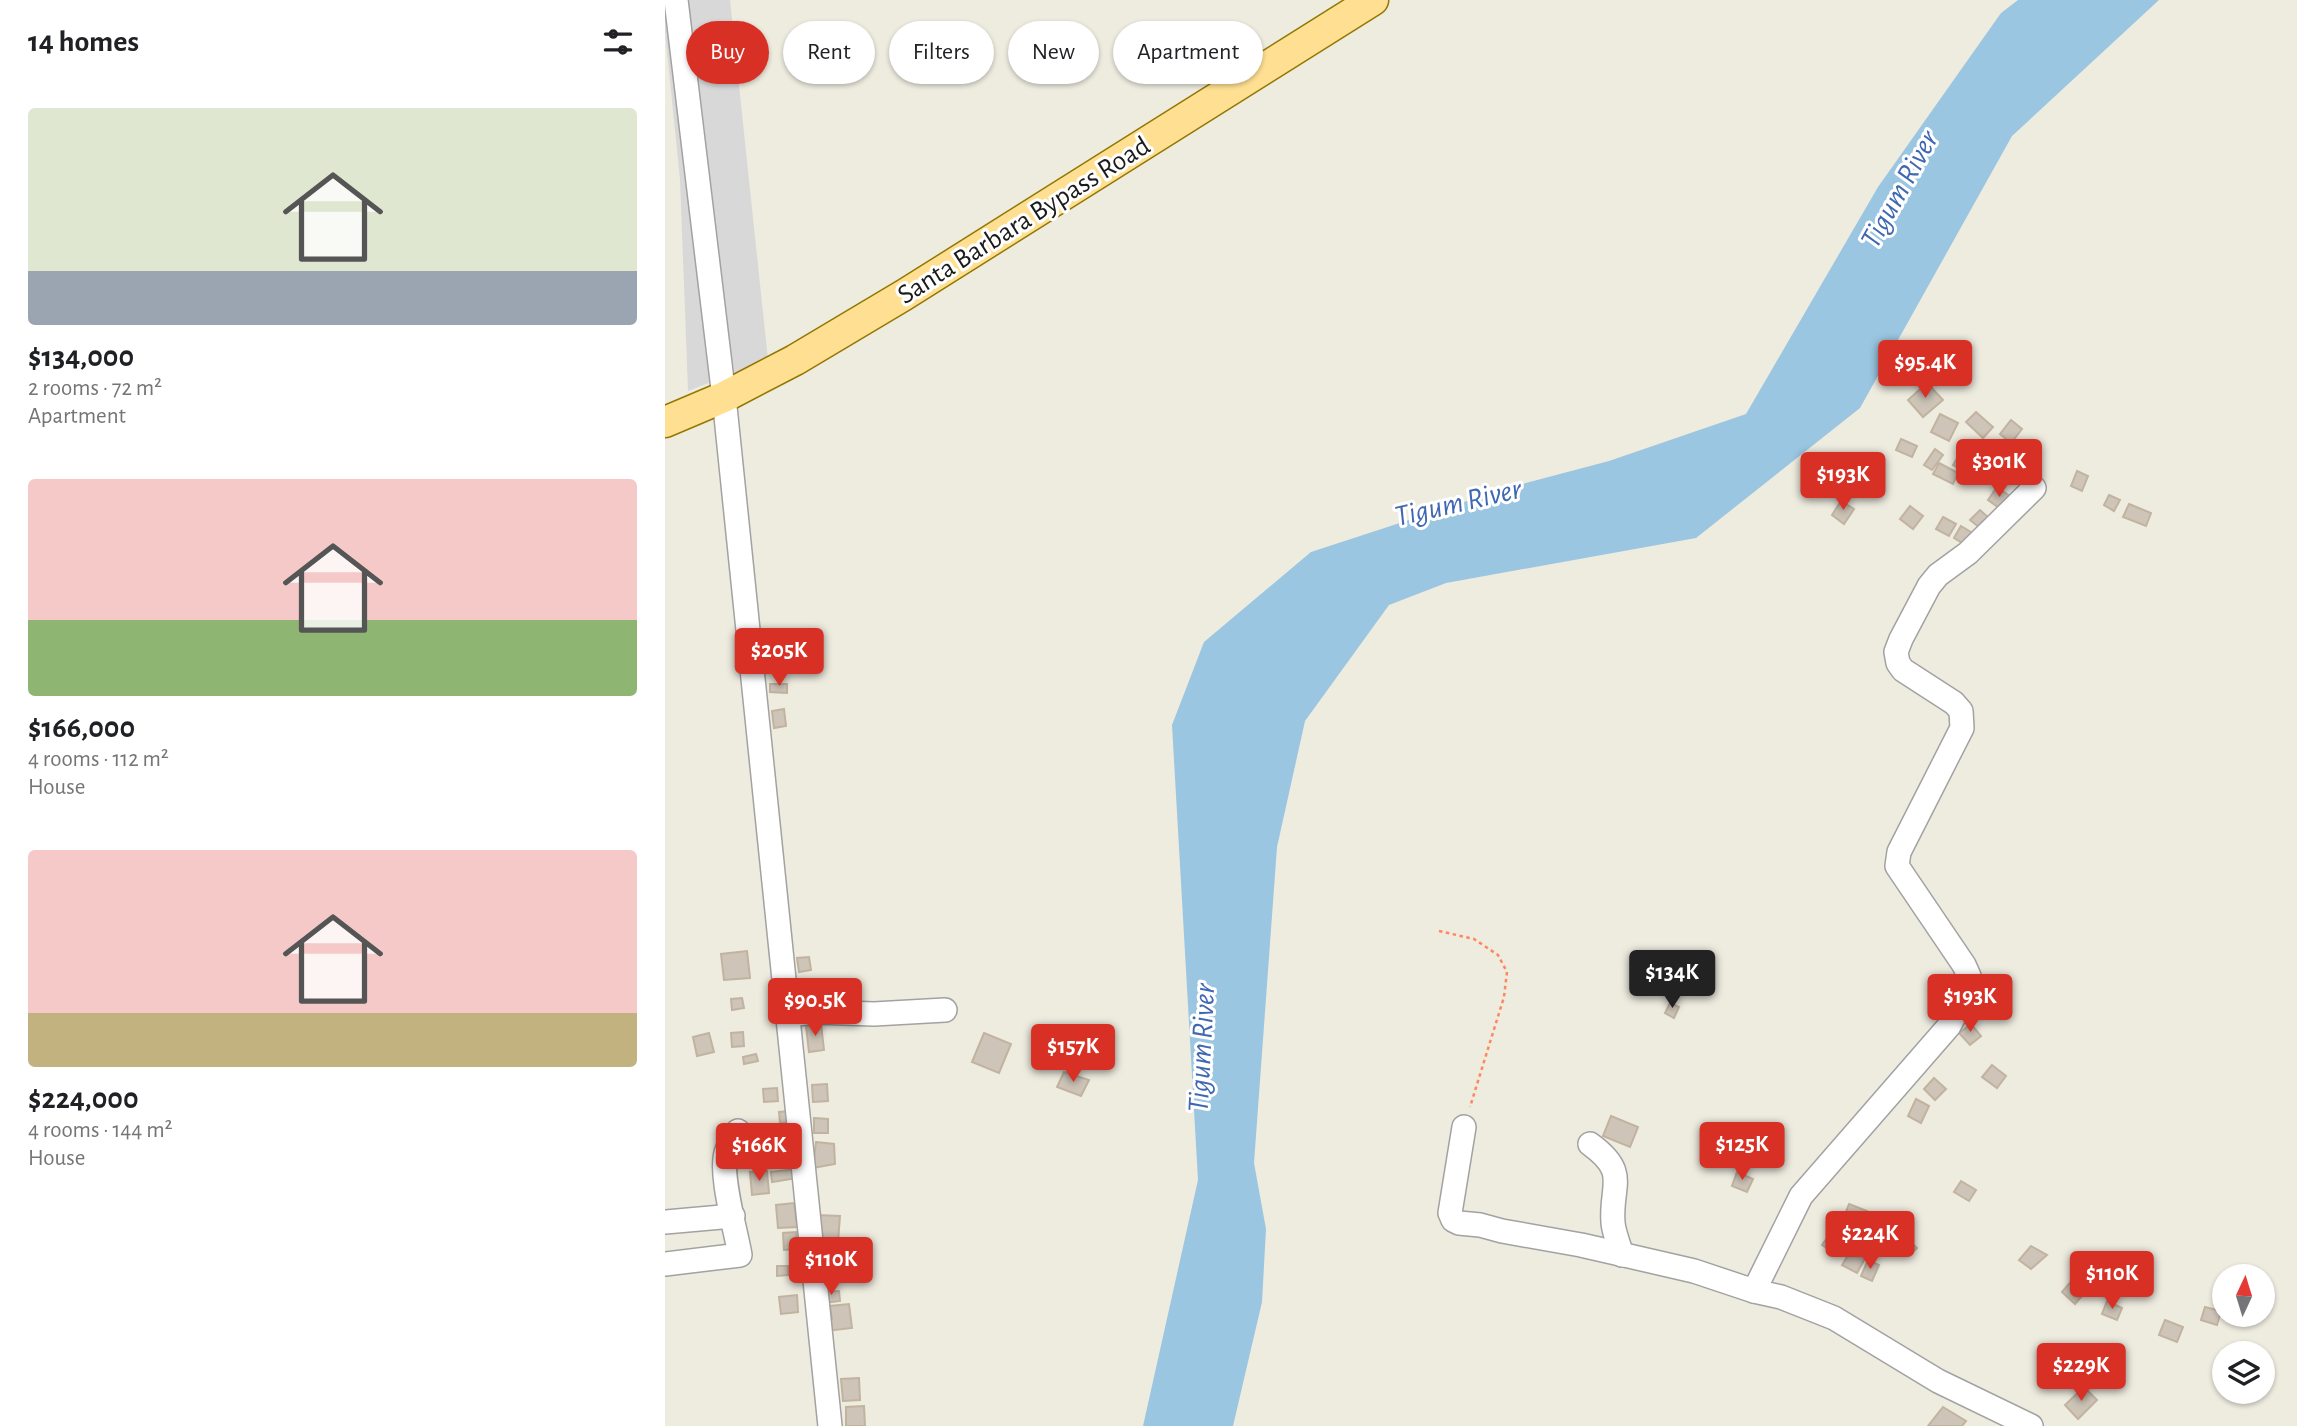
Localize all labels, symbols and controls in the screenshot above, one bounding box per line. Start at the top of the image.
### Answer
chip: Buy [686,21,769,84]
chip: Rent [783,21,875,84]
chip: Filters [889,21,994,84]
chip: New [1008,21,1099,84]
chip: Apartment [1113,21,1263,84]
icon: filters [599,23,637,61]
text: 14 homes [28,27,139,57]
water label: Tigum River [1855,125,1945,253]
street label: Santa Barbara Bypass Road [893,132,1155,310]
icon: home [270,154,396,280]
pin: $95.4K [1868,340,1982,400]
text: $134,000 [28,342,134,372]
text: $95.4K [1894,351,1956,374]
text: 2 rooms · 72 m² [28,377,162,400]
text: Apartment [28,405,126,428]
pin: $301K [1950,440,2048,499]
text: $301K [1972,450,2026,473]
pin: $193K [1794,452,1892,512]
text: $193K [1816,463,1870,486]
water label: Tigum River [1392,474,1526,532]
icon: home [270,525,396,651]
pin: $205K [730,628,828,688]
text: $205K [751,639,807,662]
text: $166,000 [28,713,135,743]
text: 4 rooms · 112 m² [28,748,169,771]
text: House [28,776,85,799]
icon: home [270,896,396,1022]
pin: $134K [1623,950,1721,1010]
text: $134K [1645,961,1699,984]
pin: $193K [1921,974,2019,1034]
pin: $90.5K [758,978,872,1038]
water label: Tigum River [1184,982,1220,1113]
text: $193K [1943,985,1997,1008]
text: $90.5K [784,989,846,1012]
pin: $157K [1024,1024,1122,1084]
text: $157K [1047,1035,1099,1058]
text: $224,000 [28,1084,139,1114]
text: 4 rooms · 144 m² [28,1119,173,1142]
pin: $125K [1693,1122,1791,1182]
pin: $166K [710,1124,808,1183]
text: $125K [1716,1133,1768,1156]
text: $166K [732,1134,786,1157]
text: House [28,1147,85,1170]
pin: $224K [1821,1212,1919,1271]
text: $224K [1841,1222,1899,1245]
pin: $110K [782,1238,880,1297]
text: $110K [805,1248,857,1271]
pin: $110K [2063,1252,2161,1311]
text: $110K [2086,1262,2138,1285]
north arrow [2212,1264,2275,1326]
map controls [2212,1264,2275,1404]
button: layers [2212,1341,2275,1404]
pin: $229K [2032,1344,2130,1403]
text: $229K [2053,1354,2109,1377]

